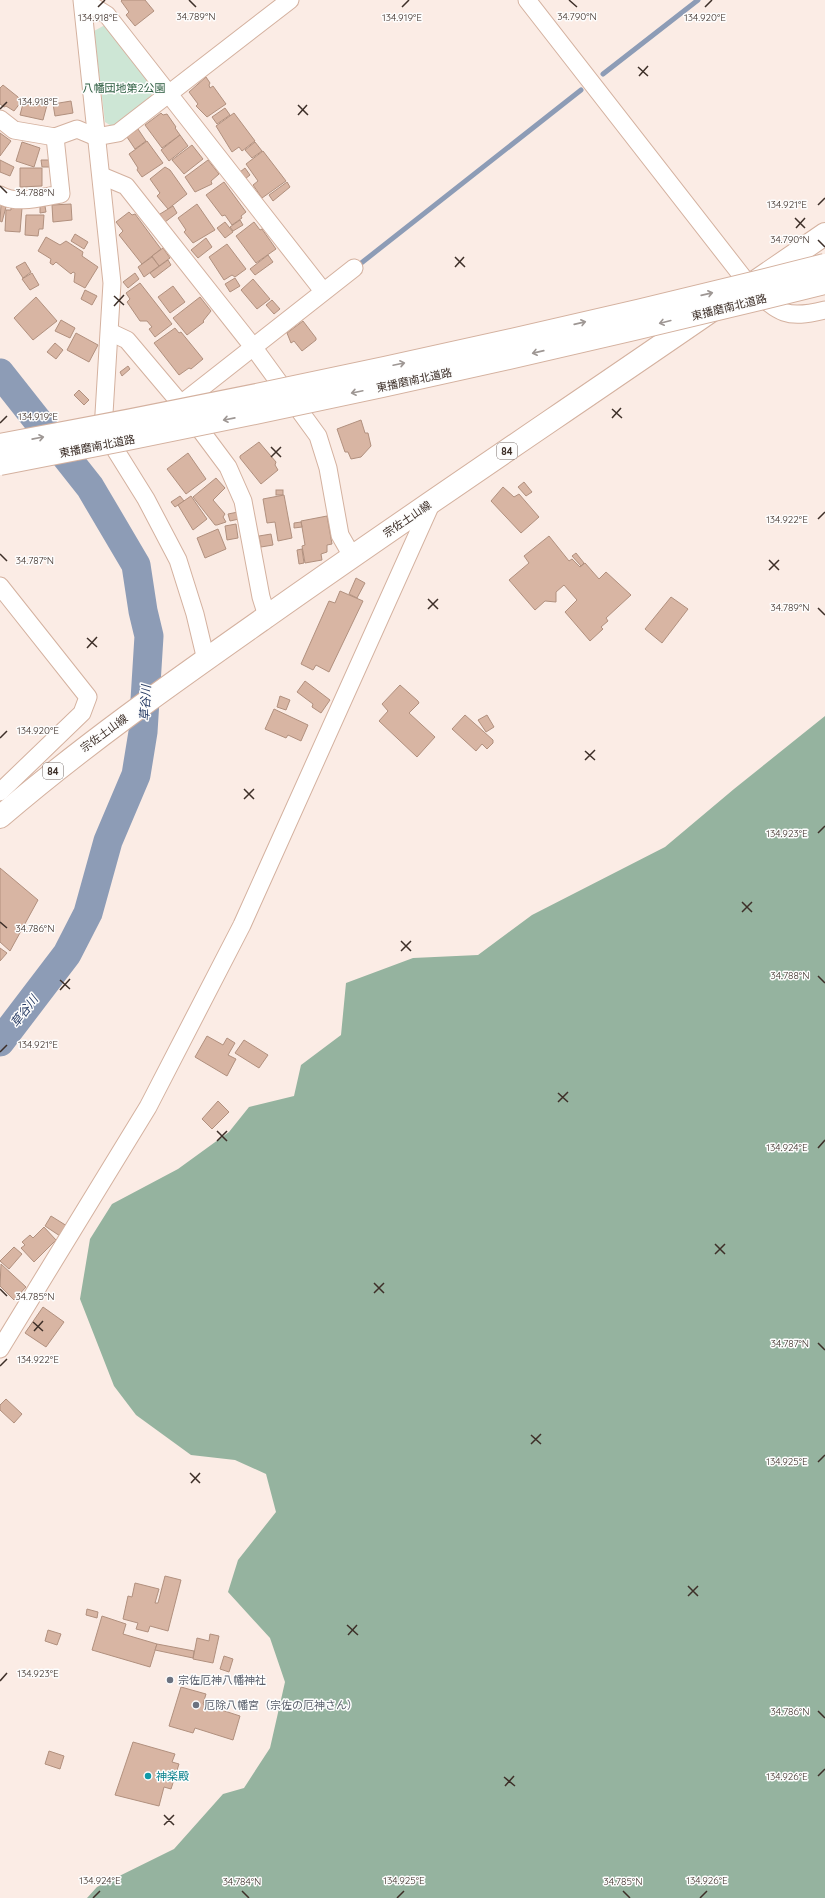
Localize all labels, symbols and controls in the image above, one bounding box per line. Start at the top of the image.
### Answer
text: 34.789°N [176,10,216,23]
text: 34.790°N [557,10,597,23]
text: 134.918°E [78,11,118,24]
text: 134.919°E [382,11,422,24]
text: 134.920°E [684,11,726,24]
park label: 八幡団地第2公園 [82,81,166,95]
text: 134.918°E [18,95,58,108]
text: 34.788°N [16,186,54,199]
text: 134.921°E [767,198,807,211]
text: 34.790°N [770,233,810,246]
one-way arrow [700,289,713,297]
street label: 東播磨南北道路 [690,291,768,323]
one-way arrow [573,319,586,327]
one-way arrow [658,319,671,327]
one-way arrow [532,348,545,356]
one-way arrow [392,360,405,368]
street label: 東播磨南北道路 [375,365,453,395]
one-way arrow [350,389,363,397]
text: 134.919°E [18,410,58,423]
one-way arrow [223,416,236,424]
street label: 東播磨南北道路 [58,432,136,460]
one-way arrow [31,434,44,442]
road number: 84 [497,443,517,459]
street label: 宗佐土山線 [380,498,434,540]
text: 134.922°E [766,513,808,526]
text: 34.787°N [16,554,54,567]
text: 34.789°N [770,601,810,614]
water label: 草谷川 [137,683,154,721]
street label: 宗佐土山線 [78,711,130,755]
text: 134.920°E [17,724,59,737]
road number: 84 [43,763,63,779]
text: 134.923°E [766,827,808,840]
text: 34.786°N [16,922,54,935]
text: 34.788°N [771,969,809,982]
water label: 草谷川 [7,991,42,1030]
text: 134.921°E [18,1038,58,1051]
text: 134.924°E [766,1141,808,1154]
text: 34.785°N [16,1290,54,1303]
text: 34.787°N [771,1337,809,1350]
text: 134.922°E [17,1353,59,1366]
text: 134.925°E [766,1455,808,1468]
text: 134.923°E [17,1667,59,1680]
place label: 宗佐厄神八幡神社 [178,1673,266,1687]
marker: 宗佐厄神八幡神社 [165,1675,175,1685]
place label: 厄除八幡宮（宗佐の厄神さん） [204,1698,358,1712]
marker: 厄除八幡宮（宗佐の厄神さん） [191,1700,201,1710]
text: 34.786°N [771,1705,809,1718]
place label: 神楽殿 [156,1769,189,1783]
text: 134.926°E [766,1770,808,1783]
marker: 神楽殿 [143,1771,153,1781]
text: 134.924°E [79,1874,121,1887]
text: 134.925°E [383,1874,425,1887]
text: 134.926°E [686,1874,728,1887]
text: 34.784°N [223,1875,261,1888]
text: 34.785°N [604,1875,642,1888]

